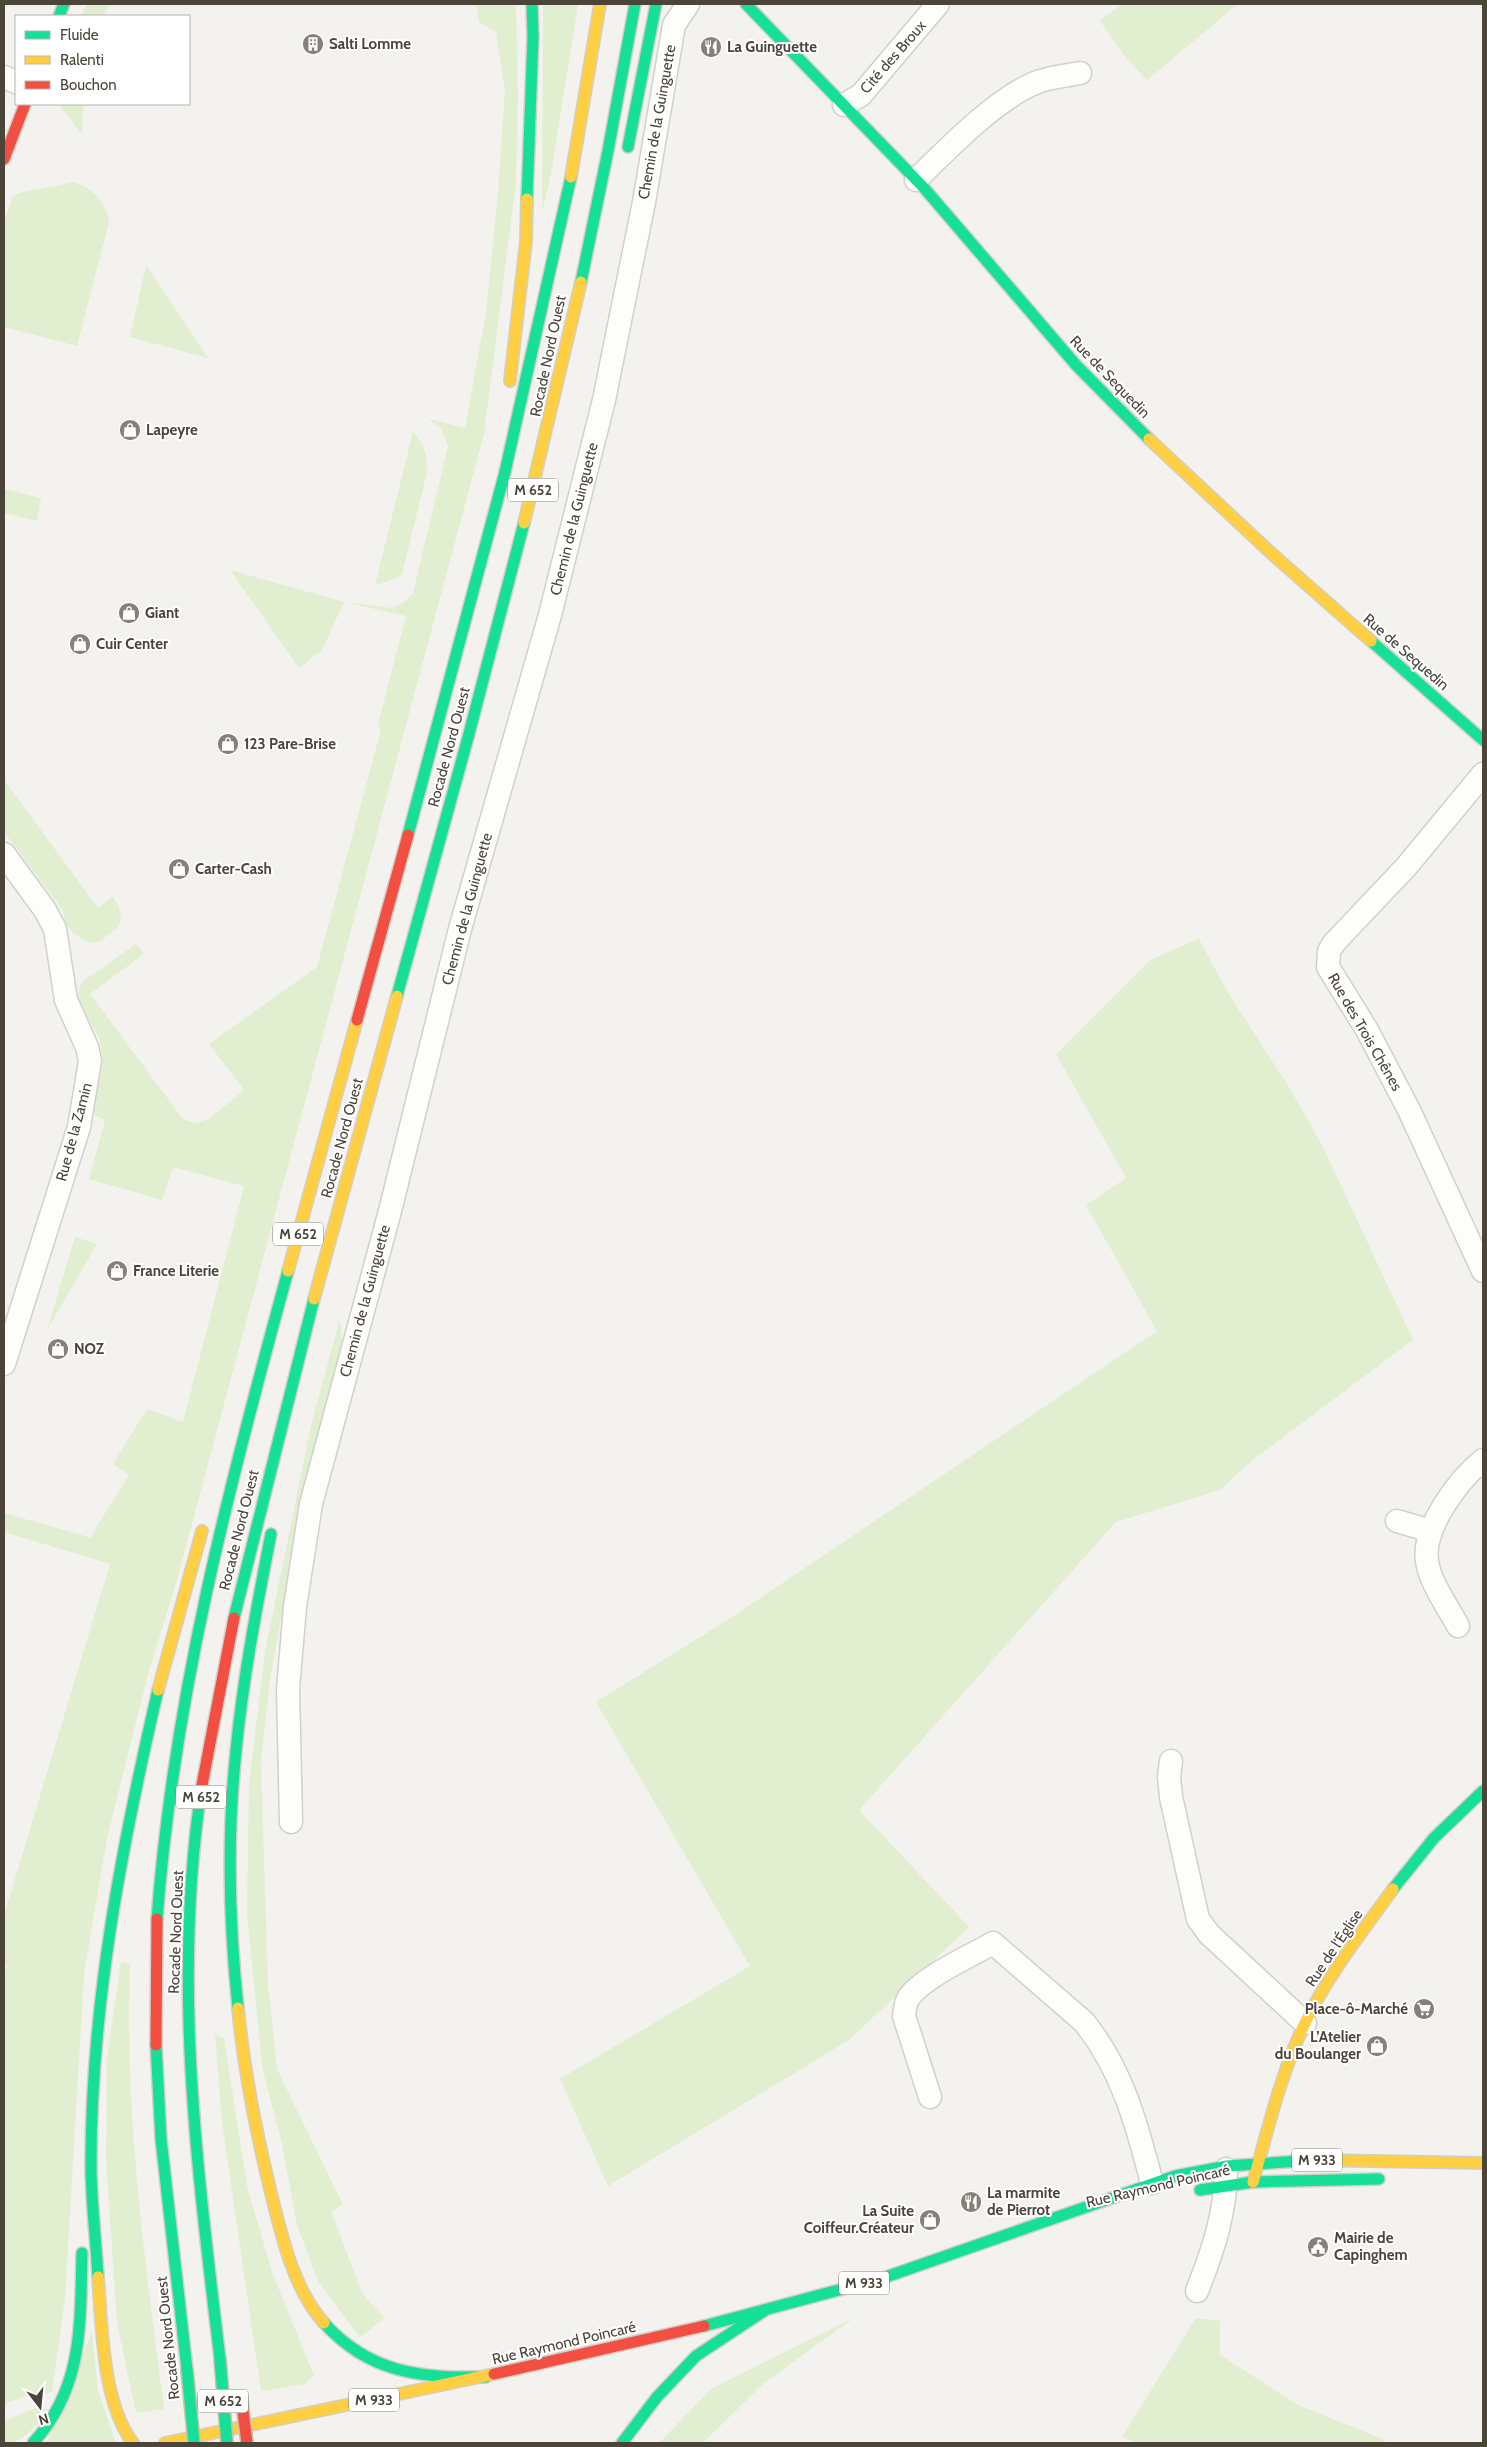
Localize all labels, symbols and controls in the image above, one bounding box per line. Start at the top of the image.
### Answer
legend [15,15,190,105]
street label: Cité des Broux [856,17,930,97]
text: Fluide [60,26,99,44]
building icon: Salti Lomme [301,32,325,56]
place label: Salti Lomme [329,35,411,53]
restaurant icon: La Guinguette [699,35,723,59]
place label: La Guinguette [727,38,817,56]
street label: Chemin de la Guinguette [635,43,680,201]
text: Ralenti [60,51,104,69]
text: Bouchon [60,76,117,94]
street label: Rocade Nord Ouest [526,294,570,418]
street label: Rue de Sequedin [1066,332,1154,422]
shop icon: Lapeyre [118,418,142,442]
place label: Lapeyre [146,421,198,439]
street label: Chemin de la Guinguette [546,440,602,597]
road number: M 652 [508,478,558,502]
shop icon: Giant [117,601,141,625]
place label: Giant [145,604,179,622]
street label: Rue de Sequedin [1360,610,1452,694]
shop icon: Cuir Center [68,632,92,656]
place label: Cuir Center [96,635,168,653]
street label: Rocade Nord Ouest [424,685,474,809]
shop icon: 123 Pare-Brise [216,732,240,756]
place label: 123 Pare-Brise [244,735,336,753]
street label: Chemin de la Guinguette [438,831,496,987]
shop icon: Carter-Cash [167,857,191,881]
place label: Carter-Cash [195,860,272,878]
street label: Rue des Trois Chênes [1324,970,1406,1094]
street label: Rocade Nord Ouest [317,1076,367,1200]
street label: Rue de la Zamin [52,1081,96,1183]
road number: M 652 [273,1222,323,1246]
street label: Chemin de la Guinguette [336,1223,394,1379]
shop icon: France Literie [105,1259,129,1283]
place label: France Literie [133,1262,219,1280]
shop icon: NOZ [46,1337,70,1361]
place label: NOZ [74,1340,105,1358]
street label: Rocade Nord Ouest [215,1468,263,1592]
road number: M 652 [176,1785,226,1808]
street label: Rocade Nord Ouest [165,1870,187,1994]
street label: Rue de l'Église [1301,1905,1367,1990]
supermarket icon: Place-ô-Marché [1412,1997,1436,2021]
place label: Place-ô-Marché [1305,2000,1408,2018]
place label: L’Atelier du Boulanger [1275,2028,1361,2063]
shop icon: L’Atelier du Boulanger [1365,2034,1389,2058]
road number: M 933 [1292,2148,1342,2172]
street label: Rue Raymond Poincaré [1084,2161,1232,2211]
place label: La marmite de Pierrot [987,2184,1061,2219]
restaurant icon: La marmite de Pierrot [959,2190,983,2214]
place label: La Suite Coiffeur.Créateur [804,2202,914,2237]
shop icon: La Suite Coiffeur.Créateur [918,2208,942,2232]
place label: Mairie de Capinghem [1334,2229,1408,2264]
public building icon: Mairie de Capinghem [1306,2235,1330,2259]
road number: M 933 [839,2272,889,2294]
street label: Rocade Nord Ouest [153,2276,183,2400]
street label: Rue Raymond Poincaré [490,2318,638,2368]
north arrow [15,2382,65,2432]
road number: M 933 [349,2388,399,2412]
road number: M 652 [198,2390,248,2412]
text: N [36,2409,51,2430]

